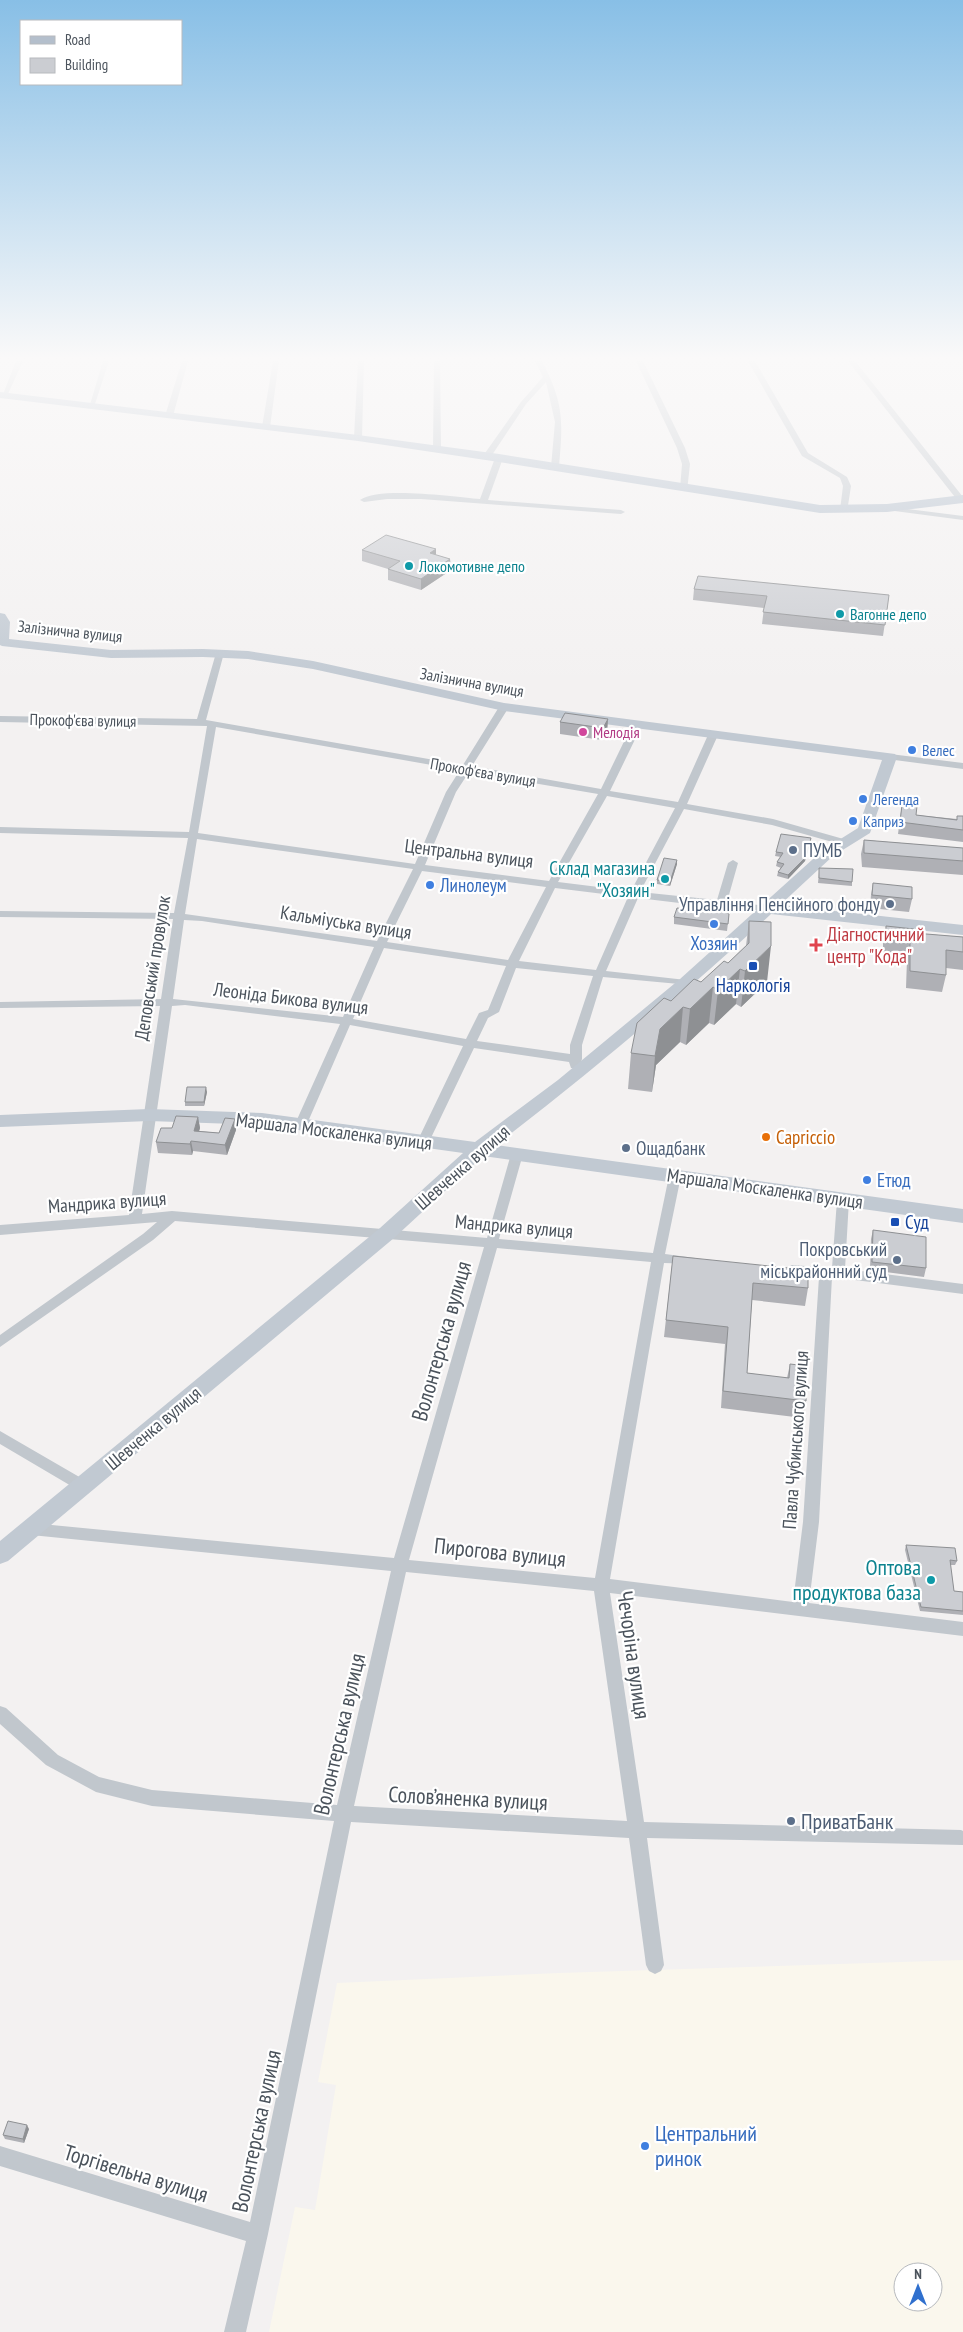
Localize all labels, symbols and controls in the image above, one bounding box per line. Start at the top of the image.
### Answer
legend [20,20,182,85]
text: Road [65,30,91,49]
text: Building [65,55,108,74]
place label: Локомотивне депо [418,556,525,576]
marker: Локомотивне депо [403,560,415,572]
place label: Вагонне депо [850,604,927,624]
marker: Вагонне депо [834,608,846,620]
street label: Залізнична вулиця [17,616,123,646]
street label: Залізнична вулиця [419,663,525,701]
street label: Прокоф'єва вулиця [29,709,137,731]
place label: Мелодія [593,722,640,742]
marker: Мелодія [577,726,589,738]
place label: Велес [922,740,955,760]
marker: Велес [906,744,918,756]
street label: Прокоф'єва вулиця [429,753,537,791]
place label: Легенда [872,789,919,809]
marker: Легенда [857,793,869,805]
place label: Каприз [863,811,904,831]
marker: Каприз [847,815,859,827]
street label: Центральна вулиця [403,833,535,873]
place label: ПУМБ [803,838,842,862]
marker: ПУМБ [787,844,799,856]
place label: Склад магазина "Хозяин" [549,856,655,902]
place label: Линолеум [439,873,507,897]
marker: Склад магазина "Хозяин" [659,873,671,885]
marker: Линолеум [424,879,436,891]
place label: Управління Пенсійного фонду [679,892,881,916]
street label: Деповський провулок [129,893,175,1042]
marker: Управління Пенсійного фонду [884,898,896,910]
street label: Кальміуська вулиця [279,900,413,944]
marker: Хозяин [708,918,720,930]
place label: Діагностичний центр "Кода" [827,922,925,968]
place label: Хозяин [690,931,738,955]
marker: Діагностичний центр "Кода" [809,938,823,952]
marker: Наркологія [747,960,759,972]
place label: Наркологія [716,973,790,997]
street label: Леоніда Бикова вулиця [211,976,370,1019]
street label: Маршала Москаленка вулиця [235,1107,433,1155]
street label: Шевченка вулиця [410,1119,514,1215]
place label: Capriccio [776,1125,835,1149]
marker: Capriccio [760,1131,772,1143]
place label: Ощадбанк [636,1136,706,1160]
marker: Ощадбанк [620,1142,632,1154]
street label: Маршала Москаленка вулиця [666,1162,864,1214]
place label: Етюд [877,1168,911,1192]
marker: Етюд [861,1174,873,1186]
street label: Мандрика вулиця [47,1186,167,1218]
street label: Мандрика вулиця [454,1209,574,1243]
place label: Суд [905,1210,929,1234]
marker: Суд [889,1216,901,1228]
place label: Покровський міськрайонний суд [760,1237,888,1283]
marker: Покровський міськрайонний суд [891,1254,903,1266]
street label: Волонтерська вулиця [405,1258,477,1424]
street label: Павла Чубинського вулиця [777,1350,813,1530]
street label: Шевченка вулиця [100,1381,206,1475]
street label: Пирогова вулиця [433,1531,567,1573]
place label: Оптова продуктова база [793,1553,921,1606]
marker: Оптова продуктова база [925,1574,937,1586]
street label: Чечоріна вулиця [611,1589,657,1721]
street label: Волонтерська вулиця [307,1650,371,1818]
street label: Солов’яненка вулиця [388,1780,548,1816]
place label: ПриватБанк [801,1807,894,1835]
marker: ПриватБанк [785,1815,797,1827]
street label: Волонтерська вулиця [225,2047,287,2215]
place label: Центральний ринок [655,2119,757,2172]
street label: Торгівельна вулиця [60,2138,212,2208]
marker: Центральний ринок [639,2140,651,2152]
north arrow [893,2262,943,2312]
text: N [914,2265,922,2283]

